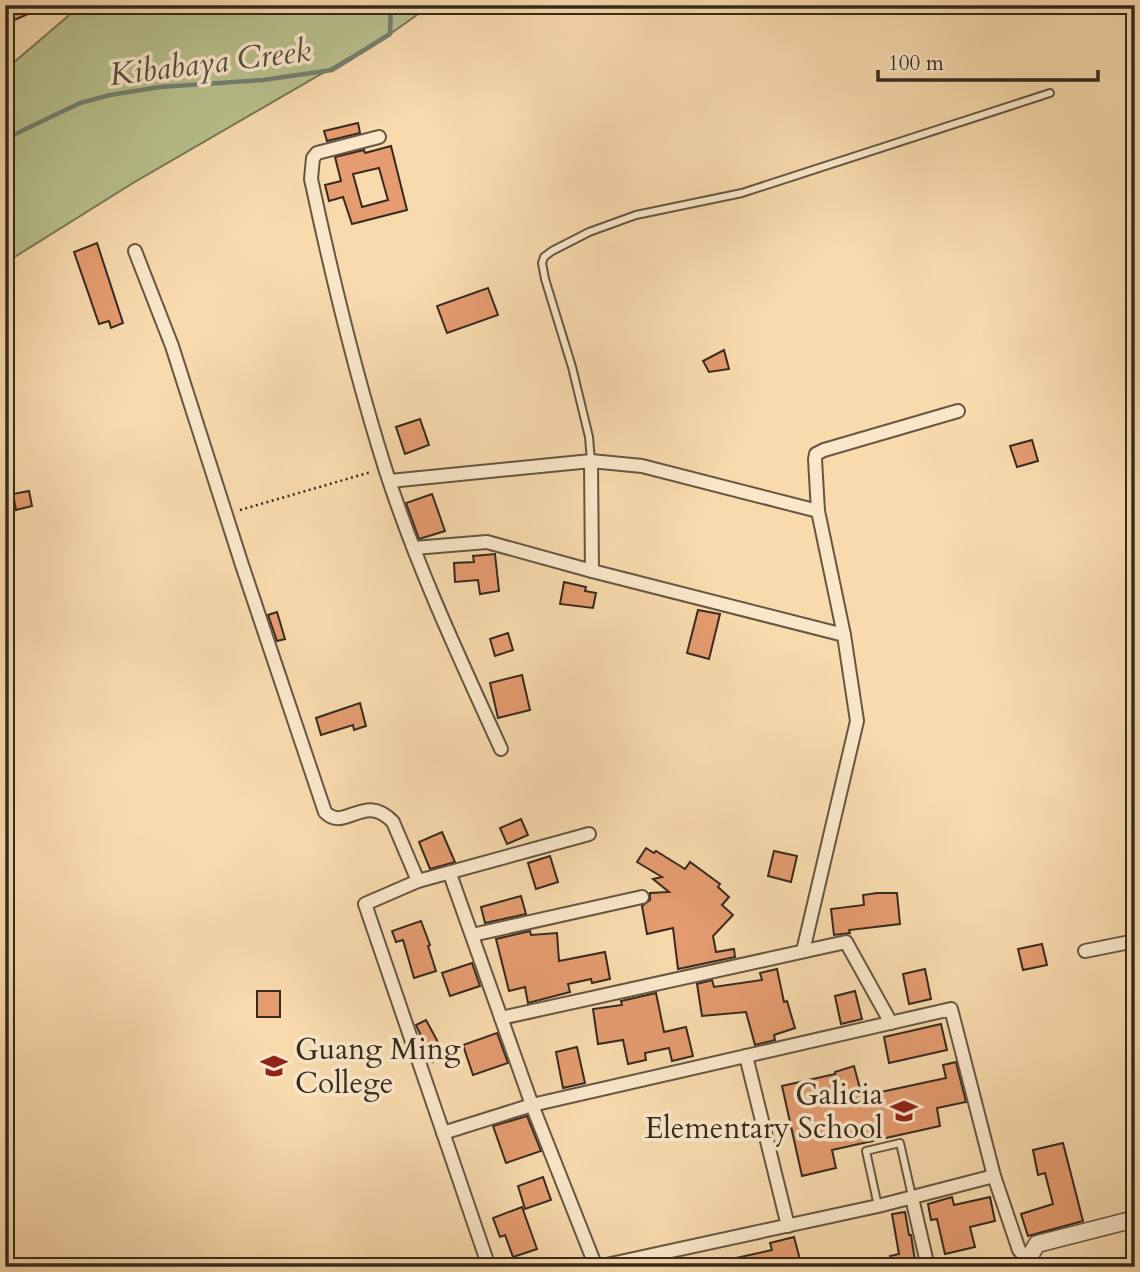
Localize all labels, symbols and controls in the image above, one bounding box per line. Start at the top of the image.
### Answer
water label: Kibabaya Creek [107,29,314,97]
scale bar [878,38,1098,82]
text: 100 m [888,49,944,78]
place label: Guang Ming College [295,1029,461,1104]
school or university icon: Guang Ming College [259,1051,289,1081]
place label: Galicia Elementary School [645,1074,883,1149]
school or university icon: Galicia Elementary School [889,1096,919,1126]

